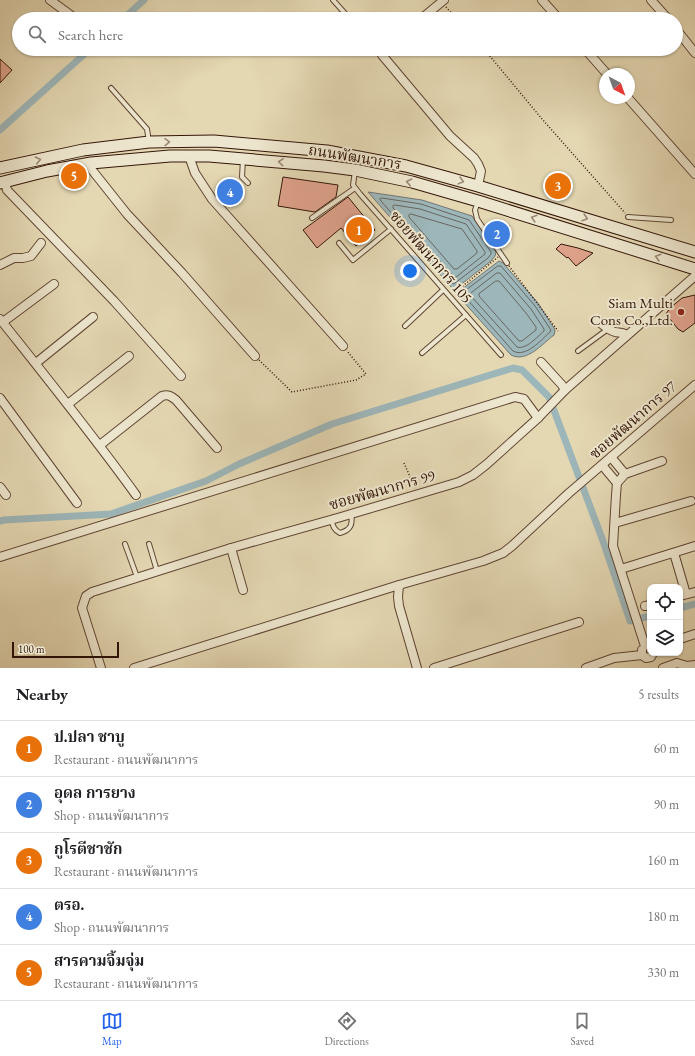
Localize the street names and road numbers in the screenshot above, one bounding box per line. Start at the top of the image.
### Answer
street label: ถนนพัฒนาการ [307,140,403,173]
street label: ซอยพัฒนาการ 105 [386,206,477,307]
street label: ซอยพัฒนาการ 97 [585,376,681,463]
street label: ซอยพัฒนาการ 99 [327,465,437,514]

